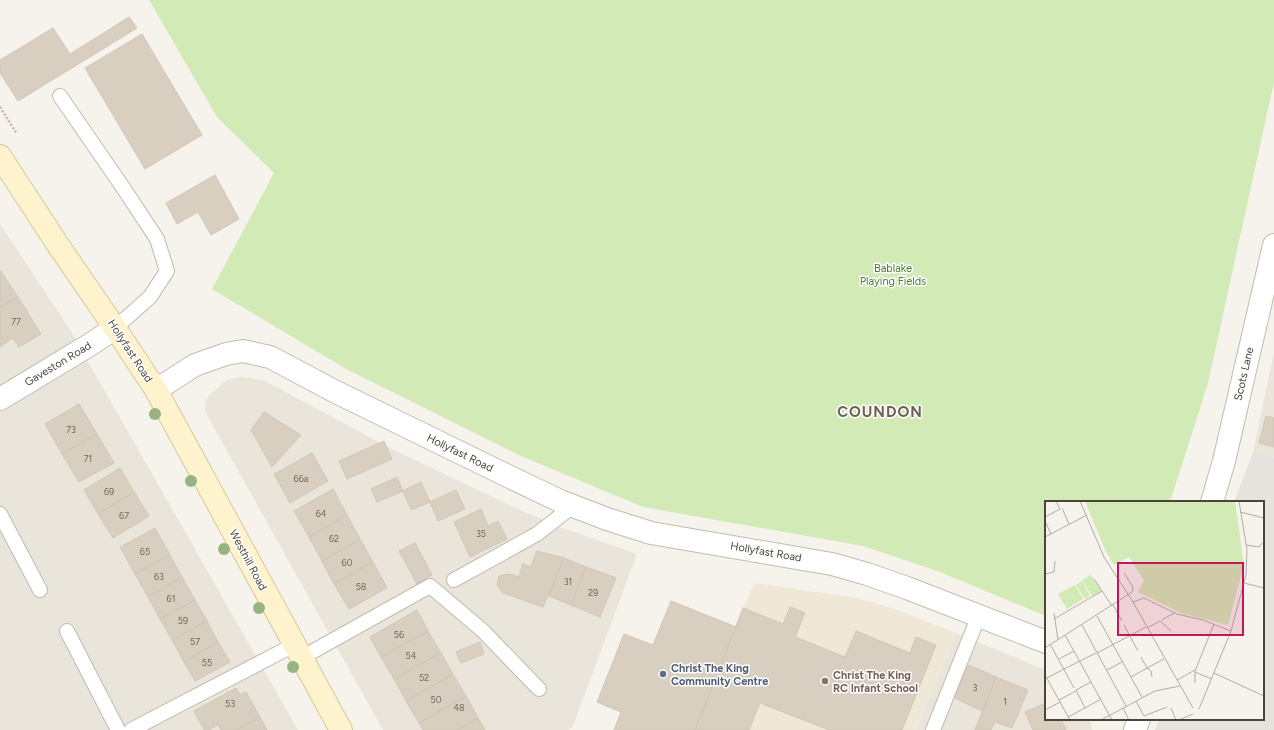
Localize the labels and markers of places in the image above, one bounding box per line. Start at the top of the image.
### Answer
place label: Christ The King Community Centre [671,662,768,688]
marker: Christ The King Community Centre [658,669,668,679]
place label: Christ The King RC Infant School [833,669,918,695]
marker: Christ The King RC Infant School [820,676,830,686]

